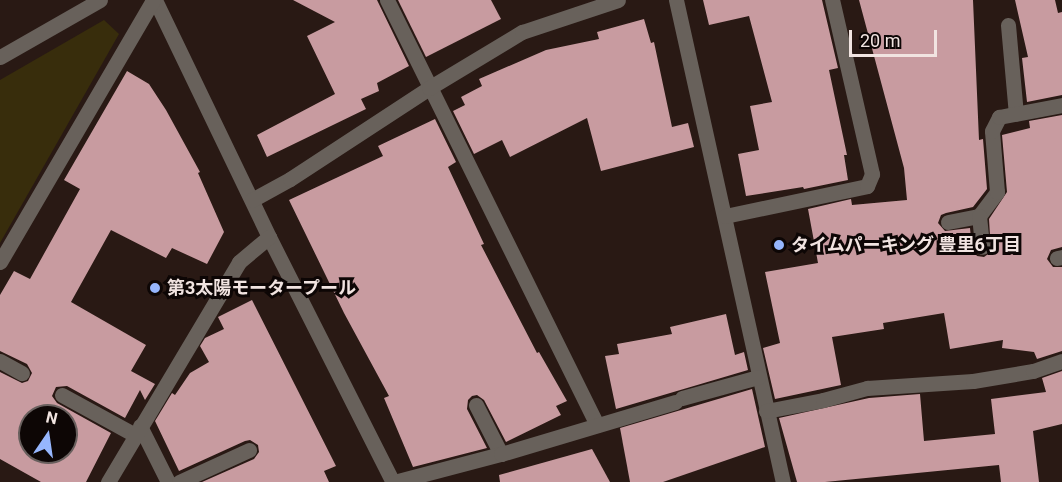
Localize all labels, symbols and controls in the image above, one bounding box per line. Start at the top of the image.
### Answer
scale bar [852,18,940,56]
text: 20 m [860,30,900,51]
place label: タイムパーキング 豊里6丁目 [791,234,1022,256]
marker: タイムパーキング 豊里6丁目 [772,238,786,252]
place label: 第3太陽モータープール [167,277,357,299]
marker: 第3太陽モータープール [148,281,162,295]
north arrow [18,404,78,464]
text: N [44,407,59,428]

